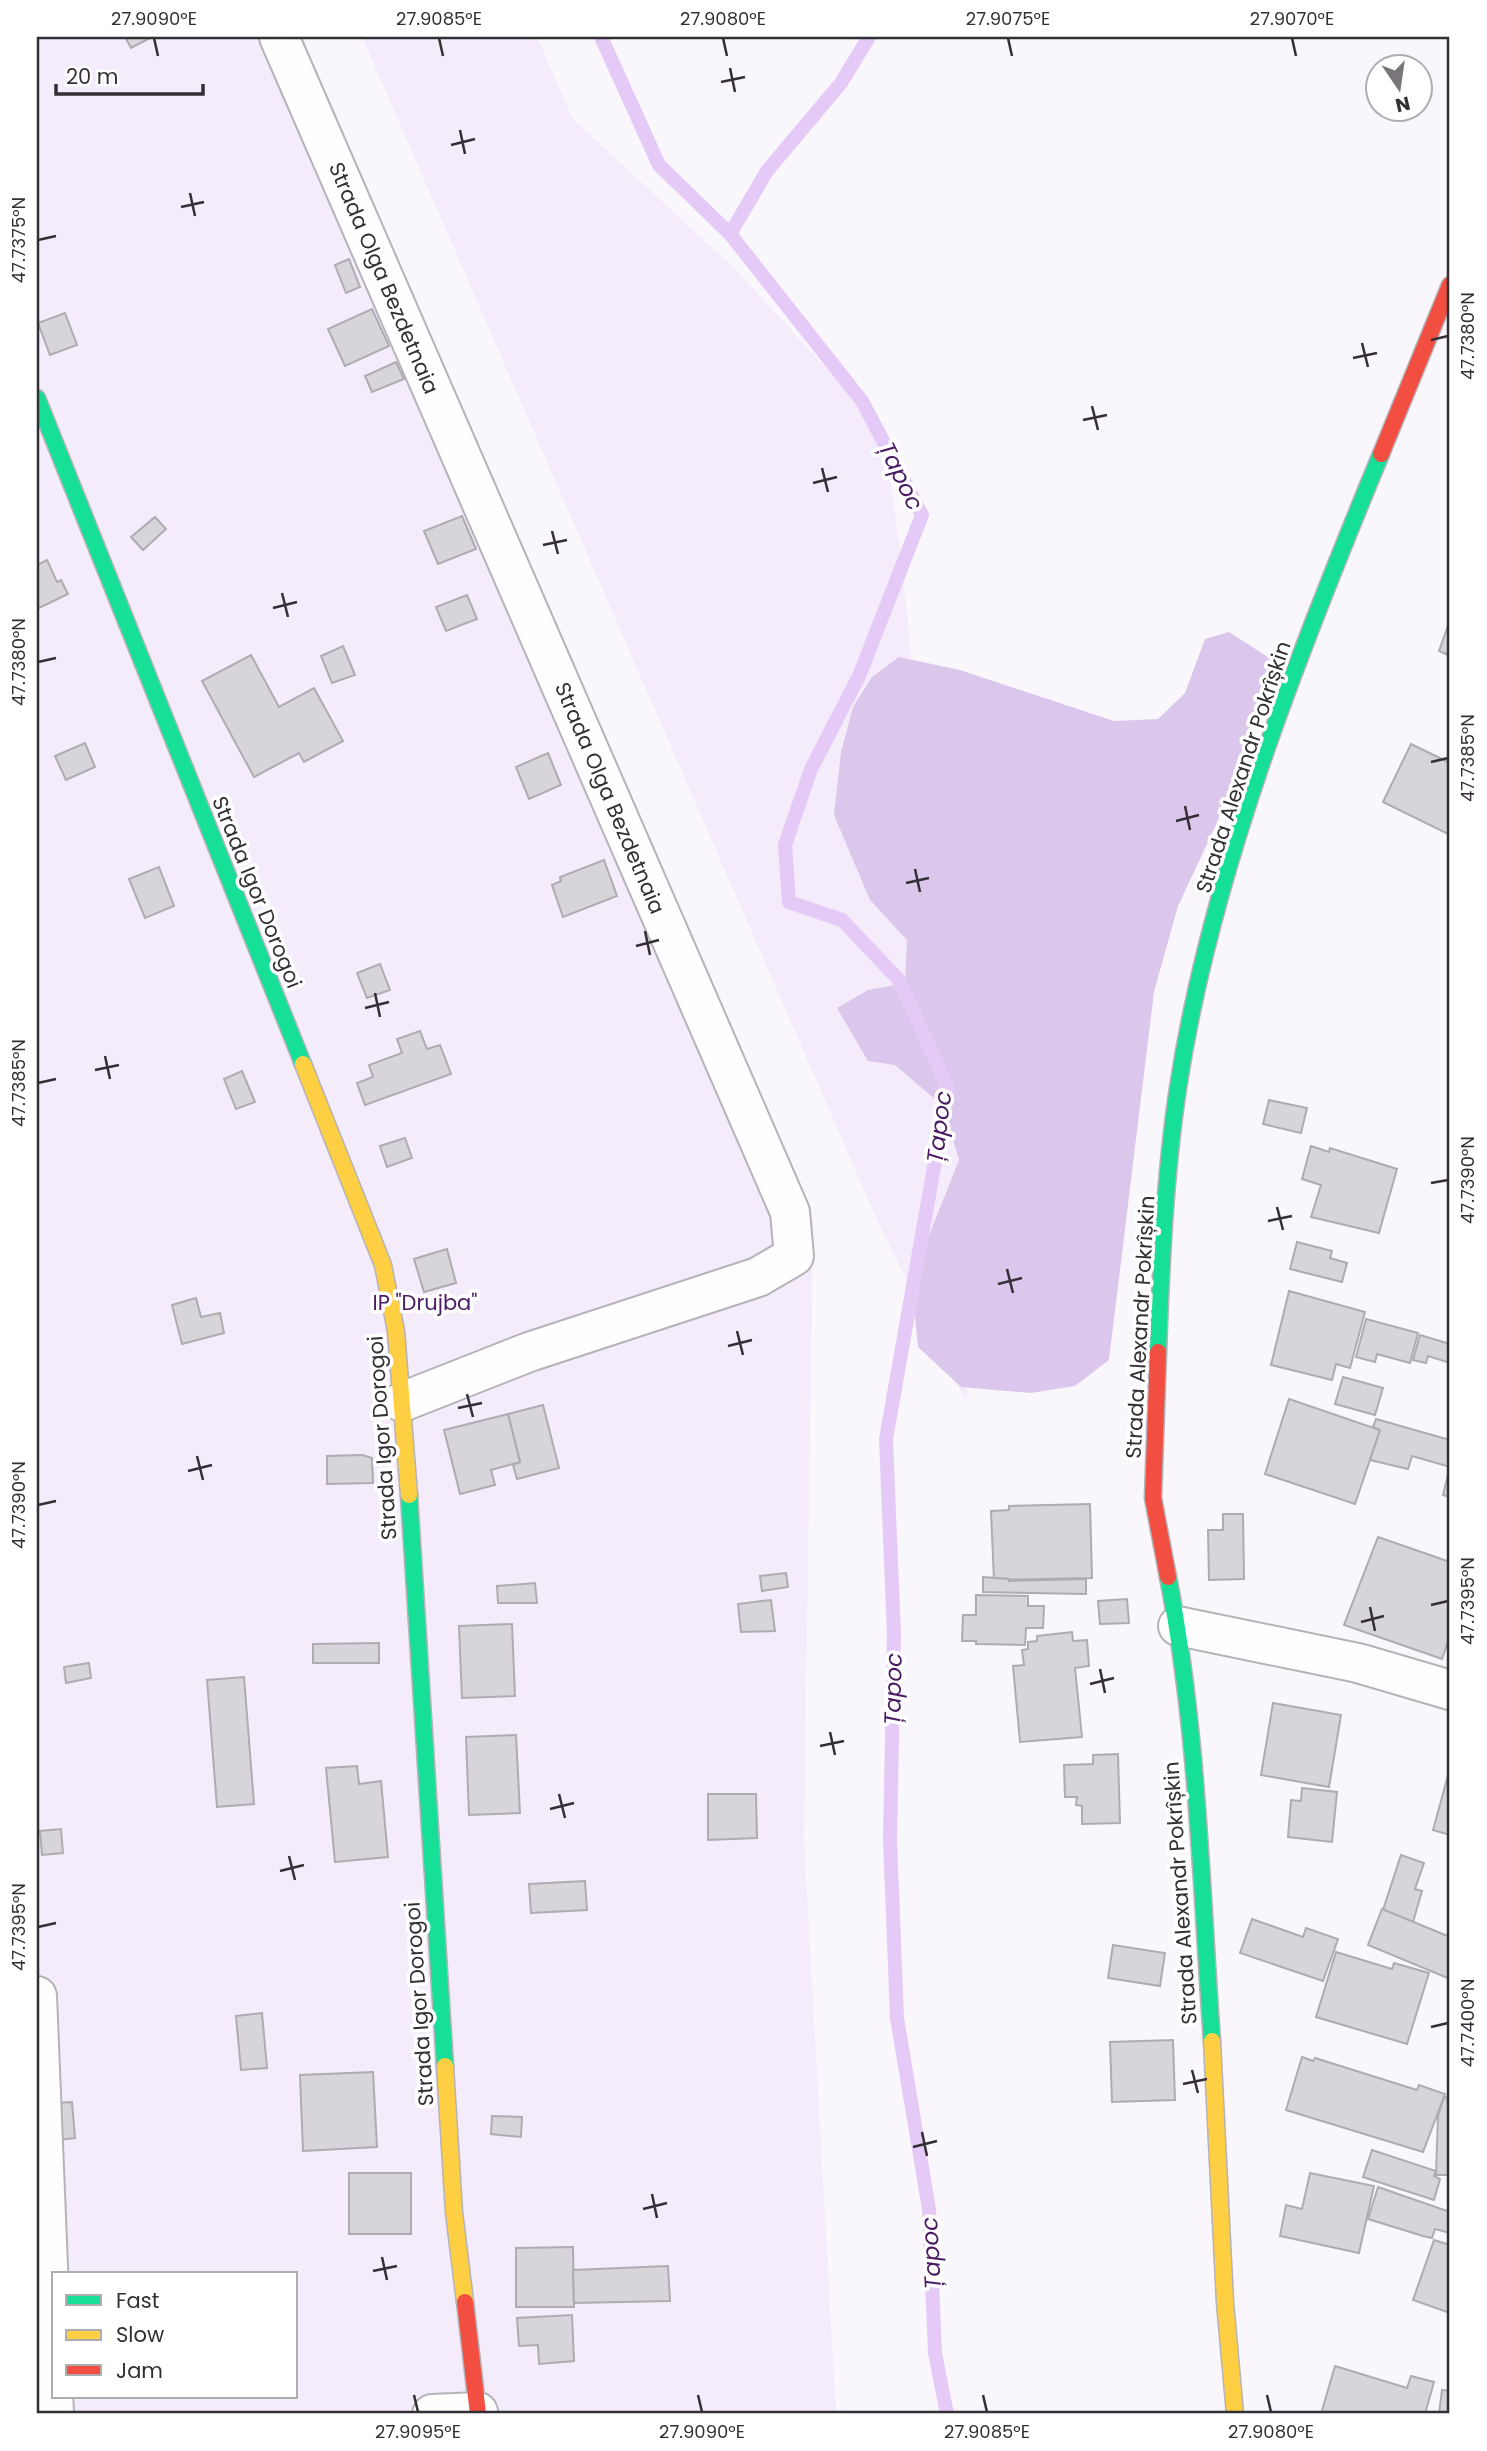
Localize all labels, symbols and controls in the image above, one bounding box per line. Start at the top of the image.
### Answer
text: 27.9090°E [111,6,197,31]
text: 27.9085°E [396,6,482,31]
text: 27.9080°E [680,6,766,31]
text: 27.9075°E [966,6,1050,31]
text: 27.9070°E [1250,6,1334,31]
scale bar [56,52,203,96]
north arrow [1364,52,1434,122]
text: 20 m [66,62,119,91]
text: N [1393,89,1413,119]
street label: Strada Olga Bezdetnaia [322,158,446,398]
text: 47.7375°N [6,197,31,283]
text: 47.7380°N [1455,292,1480,380]
water label: Țapoc [871,437,931,515]
text: 47.7380°N [6,618,31,706]
street label: Strada Alexandr Pokrîșkin [1189,637,1297,897]
street label: Strada Olga Bezdetnaia [548,678,672,918]
text: 47.7385°N [1455,714,1480,802]
street label: Strada Igor Dorogoi [205,792,309,992]
text: 47.7385°N [6,1039,31,1127]
water label: Țapoc [919,1089,959,1165]
text: 47.7390°N [1455,1136,1480,1224]
street label: Strada Alexandr Pokrîșkin [1119,1195,1161,1459]
park label: IP "Drujba" [373,1288,477,1317]
street label: Strada Igor Dorogoi [360,1335,404,1541]
text: 47.7390°N [6,1461,31,1549]
text: 47.7395°N [1455,1557,1480,1645]
water label: Țapoc [876,1653,910,1725]
street label: Strada Alexandr Pokrîșkin [1156,1761,1204,2025]
text: 47.7395°N [6,1883,31,1971]
street label: Strada Igor Dorogoi [397,1901,441,2107]
text: 47.7400°N [1455,1979,1480,2067]
water label: Țapoc [913,2216,949,2290]
legend [52,2272,298,2398]
text: Fast [116,2286,159,2315]
text: Slow [116,2320,164,2349]
text: Jam [116,2356,163,2385]
text: 27.9095°E [375,2419,461,2444]
text: 27.9090°E [659,2419,745,2444]
text: 27.9085°E [944,2419,1030,2444]
text: 27.9080°E [1228,2419,1314,2444]

